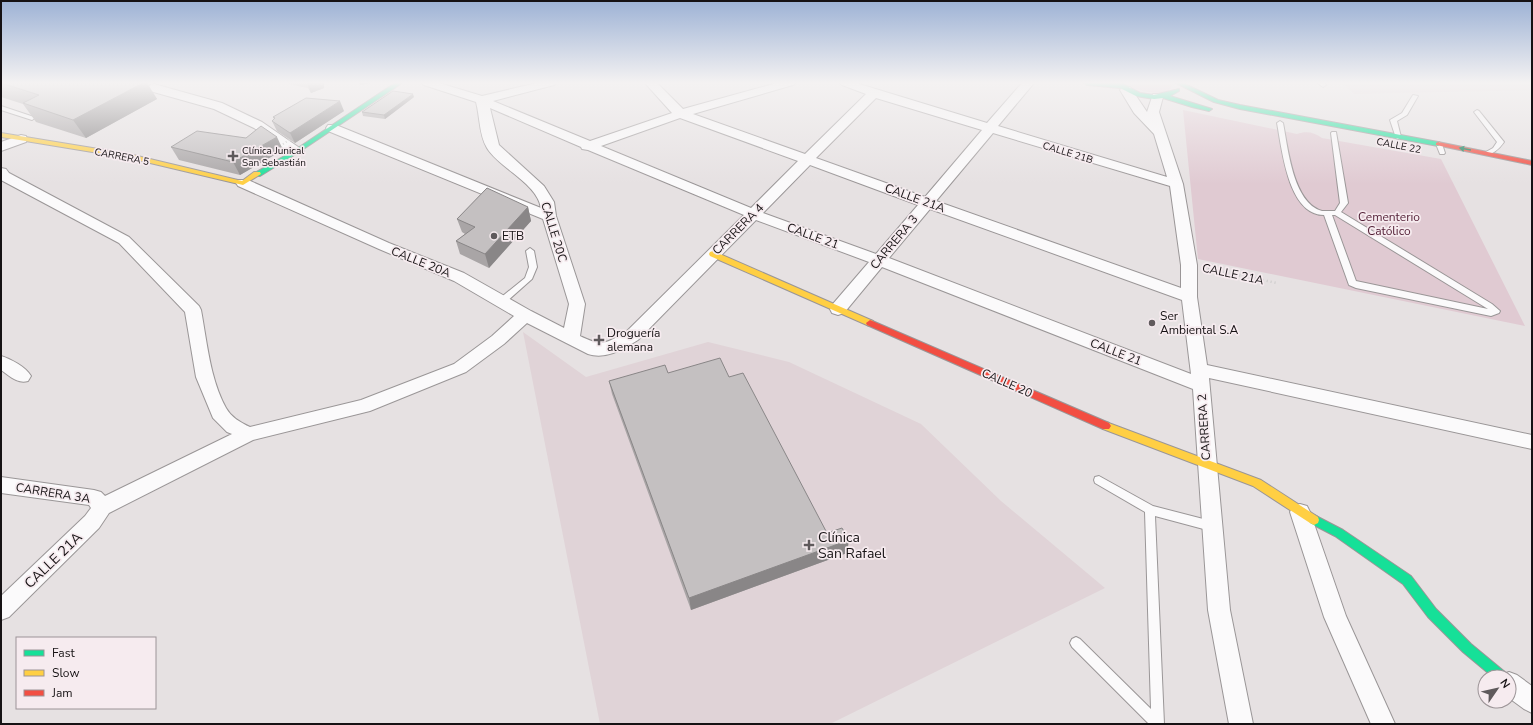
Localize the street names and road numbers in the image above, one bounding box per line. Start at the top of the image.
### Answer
street label: CALLE 22 [1375,135,1422,157]
street label: CALLE 21B [1041,139,1095,167]
street label: CARRERA 5 [93,145,150,169]
street label: CALLE 21A [883,180,948,216]
street label: CALLE 20C [537,200,571,264]
street label: CARRERA 4 [709,200,767,258]
street label: CARRERA 3 [866,211,922,273]
street label: CALLE 21 [785,219,841,253]
street label: CALLE 20A [389,243,453,281]
street label: CALLE 21A [1201,260,1266,288]
street label: CALLE 21 [1088,335,1144,369]
street label: CALLE 20 [979,365,1035,401]
street label: CARRERA 2 [1194,393,1214,461]
street label: CARRERA 3A [15,479,92,507]
street label: CALLE 21A [20,528,86,593]

